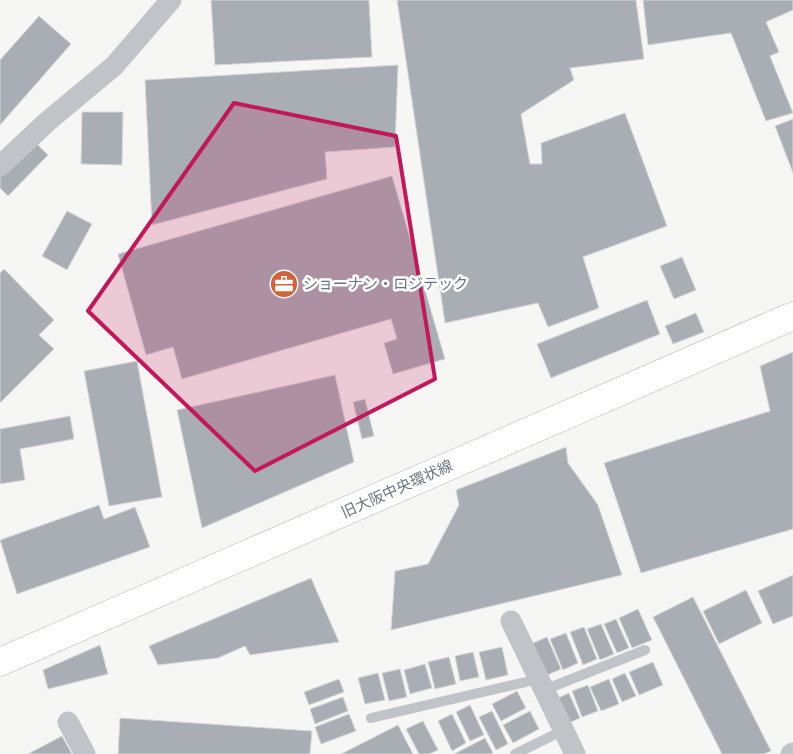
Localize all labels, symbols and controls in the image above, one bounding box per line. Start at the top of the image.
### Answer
office icon: ショーナン・ロジテック [269,269,299,299]
place label: ショーナン・ロジテック [303,276,468,292]
street label: 旧大阪中央環状線 [339,456,455,521]

